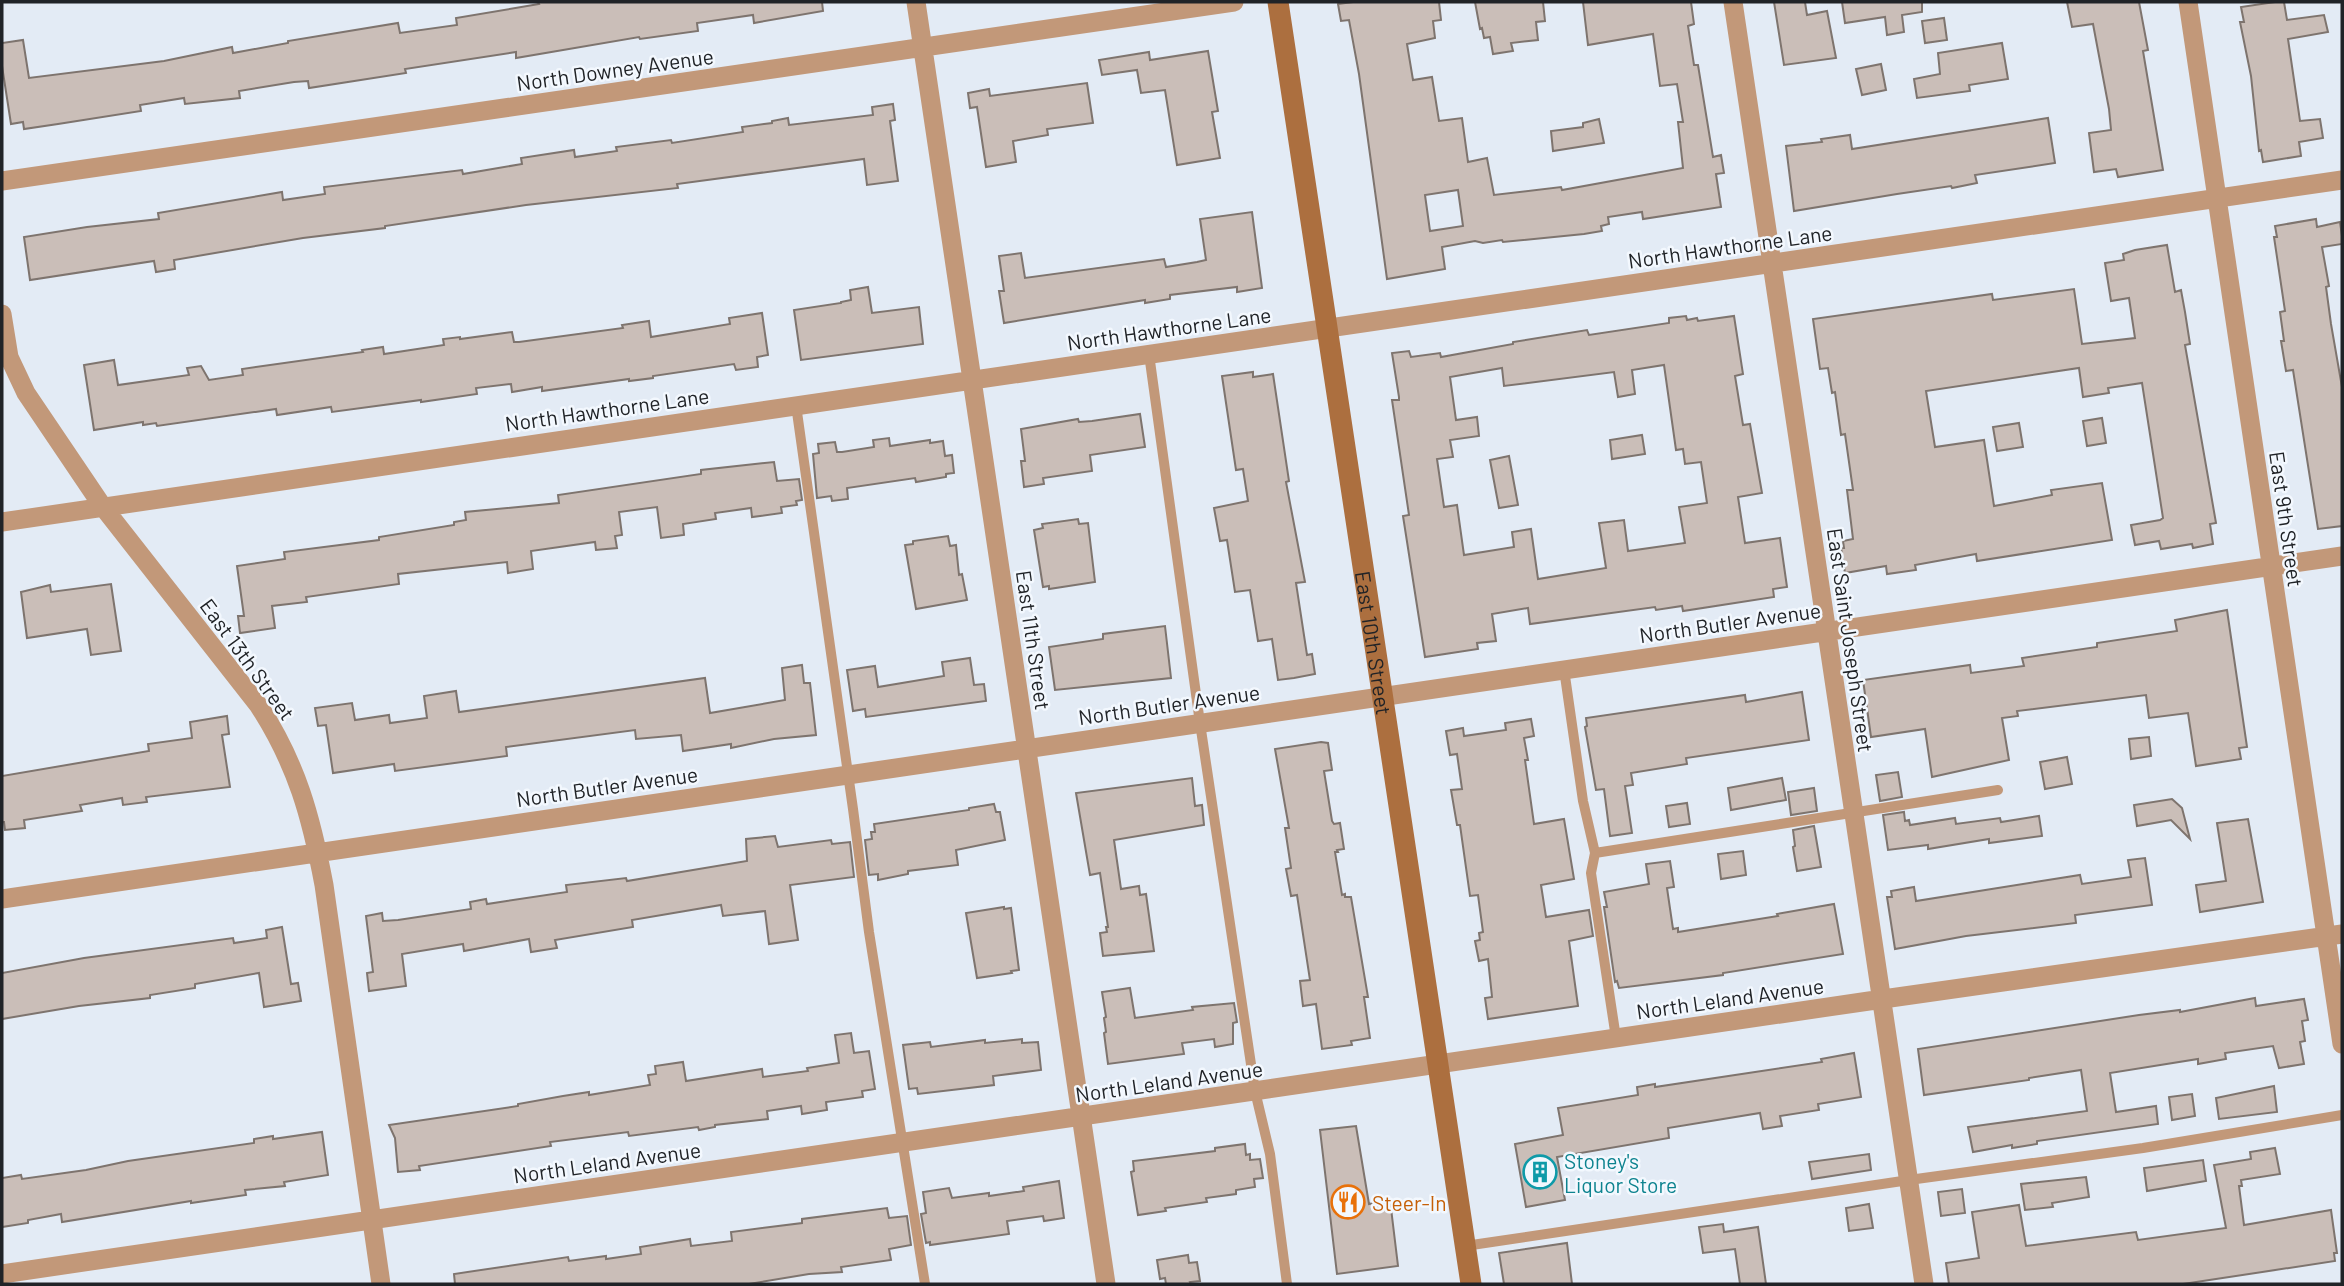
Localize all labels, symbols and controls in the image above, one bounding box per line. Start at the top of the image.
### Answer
street label: North Downey Avenue [515,43,715,95]
street label: North Hawthorne Lane [1626,219,1834,273]
street label: North Hawthorne Lane [1065,301,1273,355]
street label: North Hawthorne Lane [503,382,711,436]
street label: East 9th Street [2265,450,2309,588]
street label: East Saint Joseph Street [1823,526,1879,754]
street label: East 11th Street [1012,569,1056,711]
street label: East 10th Street [1351,569,1398,716]
street label: East 13th Street [196,593,300,725]
street label: North Butler Avenue [1638,597,1822,647]
street label: North Butler Avenue [1077,679,1261,729]
street label: North Butler Avenue [515,761,699,811]
street label: North Leland Avenue [1635,972,1825,1024]
street label: North Leland Avenue [1074,1055,1264,1107]
street label: North Leland Avenue [512,1136,702,1188]
place label: Stoney's Liquor Store [1564,1148,1677,1197]
building icon: Stoney's Liquor Store [1521,1153,1559,1191]
restaurant icon: Steer-In [1329,1183,1367,1221]
place label: Steer-In [1372,1190,1447,1215]

